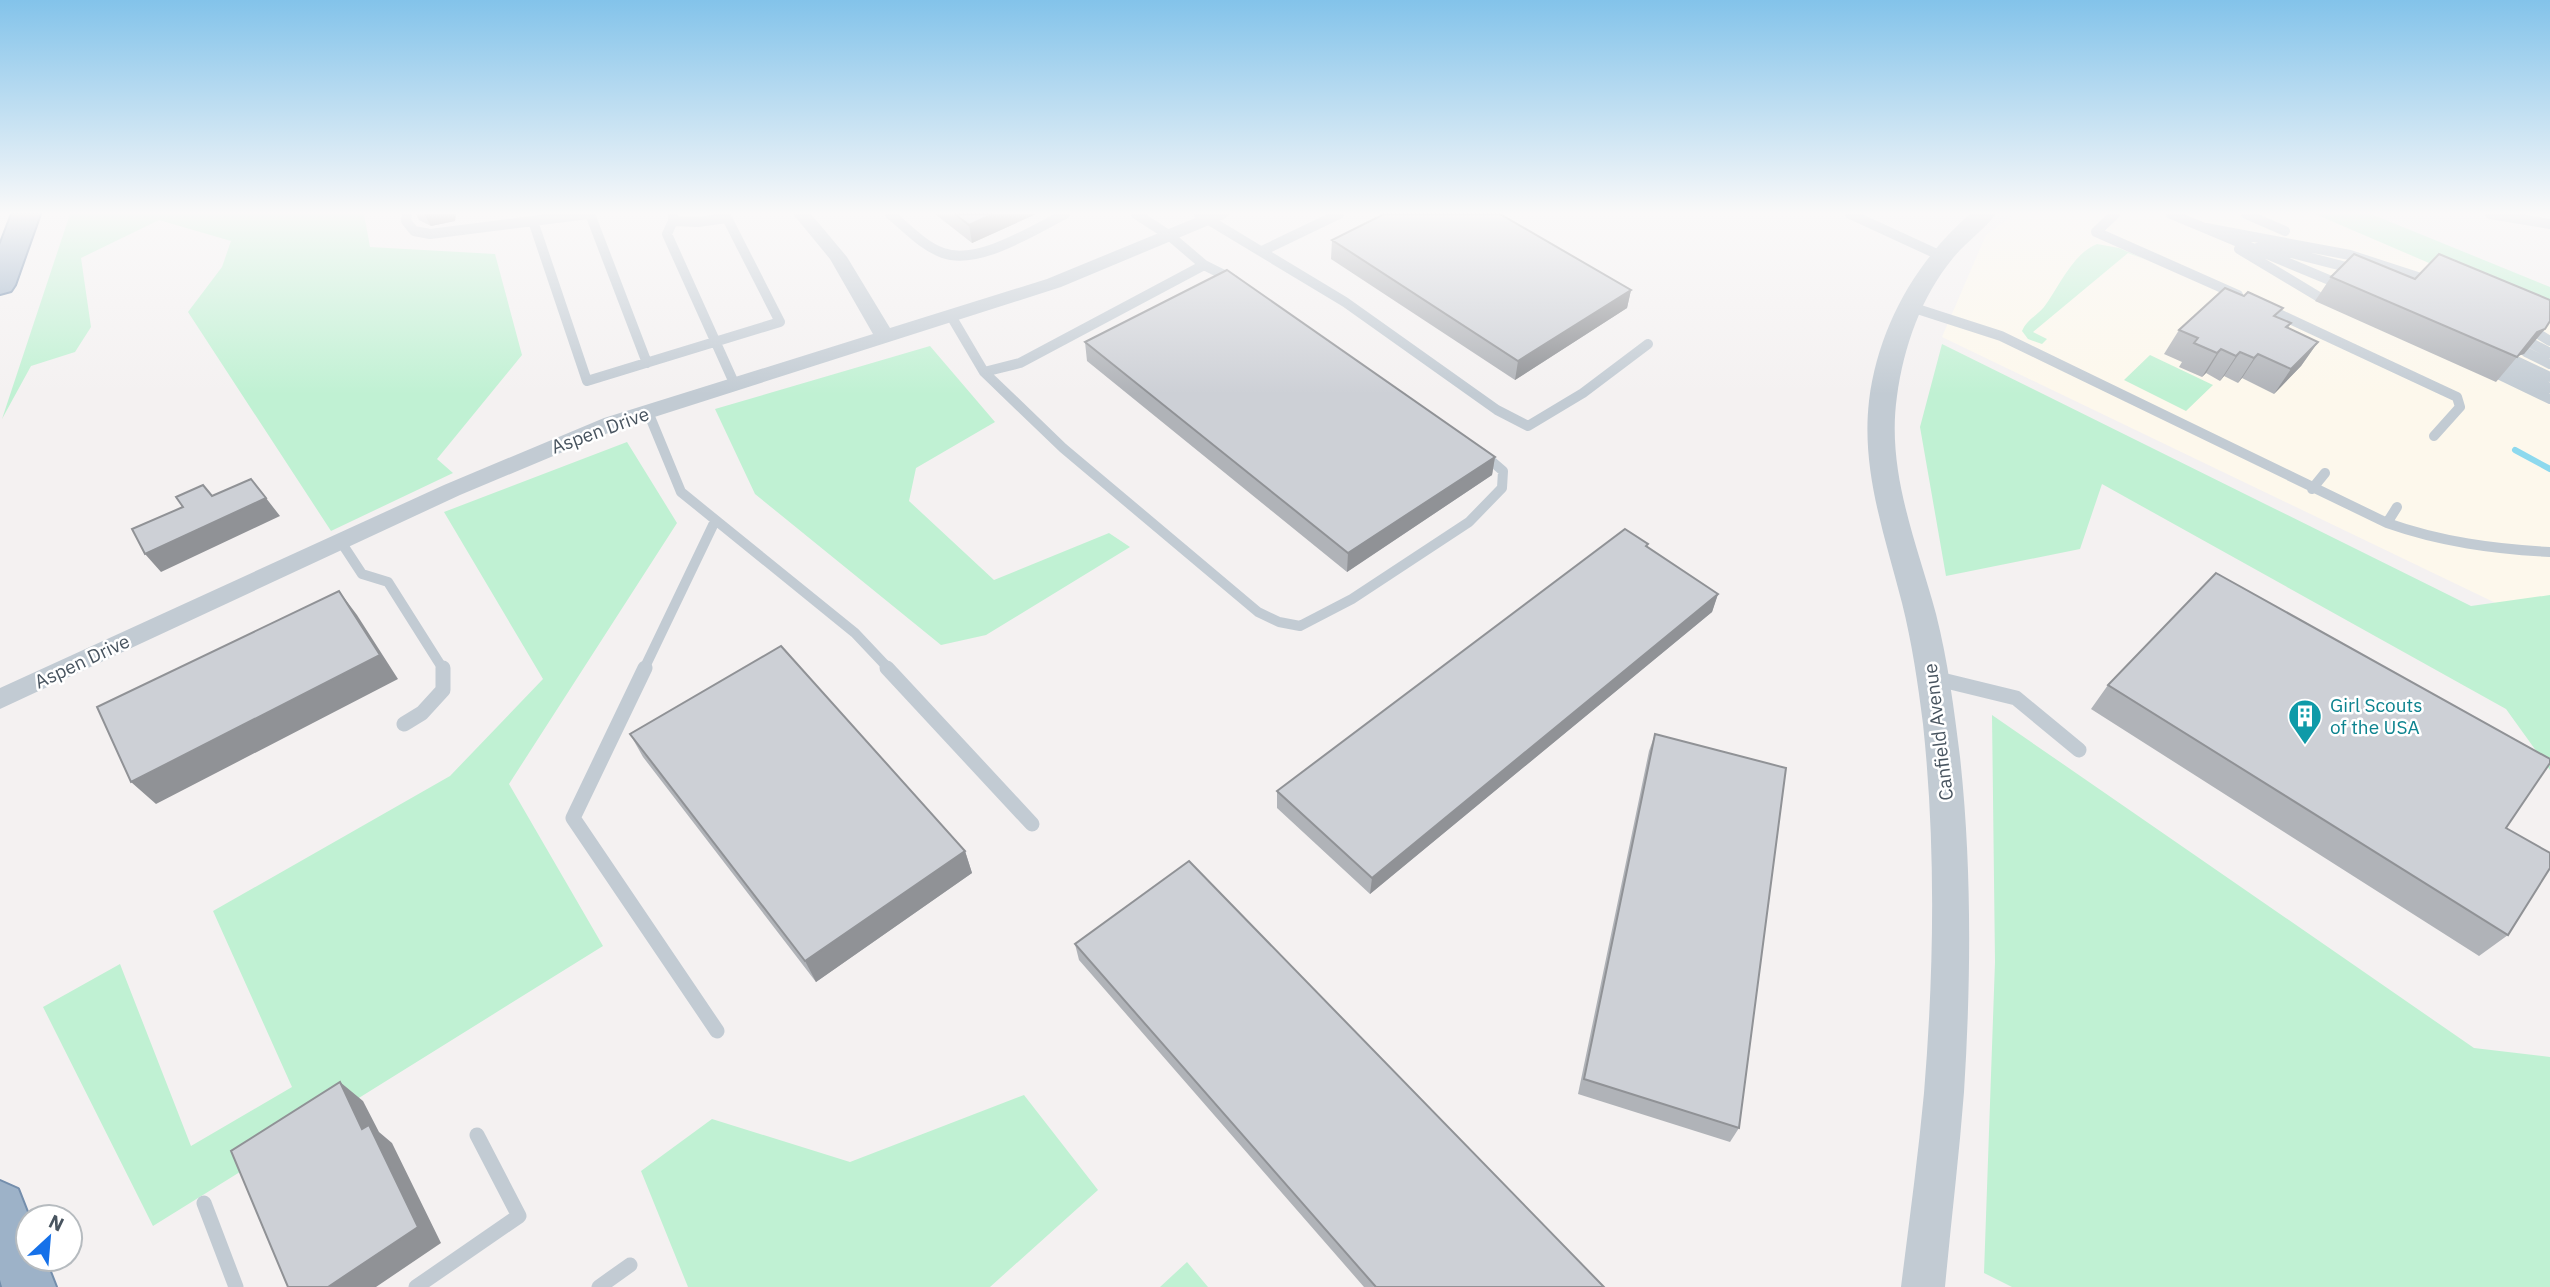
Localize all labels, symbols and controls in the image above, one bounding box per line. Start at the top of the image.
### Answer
street label: Aspen Drive [548,401,652,459]
street label: Aspen Drive [31,629,133,693]
street label: Canfield Avenue [1918,662,1958,802]
place label: Girl Scouts of the USA [2330,693,2422,739]
building icon: Girl Scouts of the USA [2286,697,2324,746]
north arrow [14,1203,84,1273]
text: N [45,1209,68,1237]

